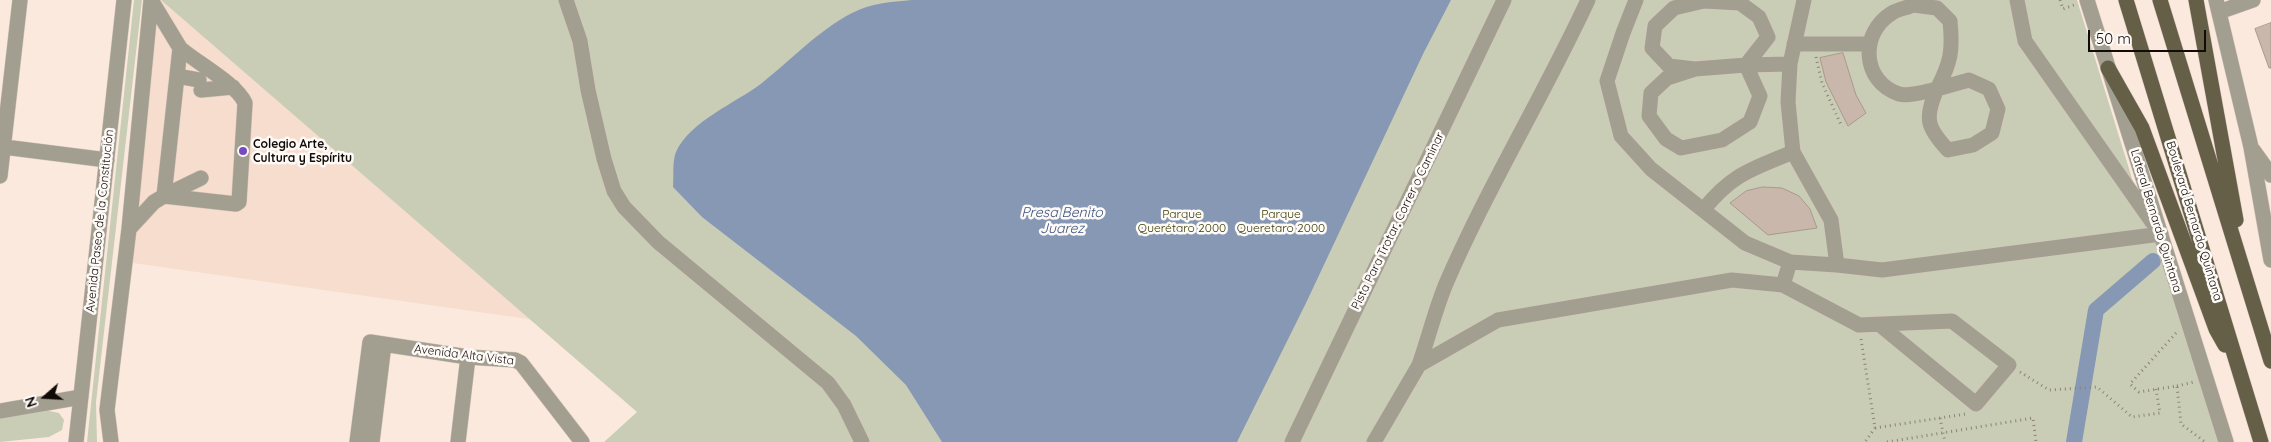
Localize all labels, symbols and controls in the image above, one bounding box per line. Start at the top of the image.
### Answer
scale bar [2091,20,2208,52]
text: 50 m [2096,29,2131,48]
street label: Avenida Paseo de la Constitución [83,129,117,313]
street label: Pista Para Trotar, Correr o Caminar [1349,130,1447,312]
place label: Colegio Arte, Cultura y Espíritu [253,137,352,165]
street label: Boulevard Bernardo Quintana [2163,139,2225,303]
marker: Colegio Arte, Cultura y Espíritu [237,145,249,157]
street label: Lateral Bernardo Quintana [2127,148,2185,294]
water label: Presa Benito Juarez [1021,205,1103,238]
park label: Parque Querétaro 2000 [1138,207,1226,235]
park label: Parque Queretaro 2000 [1237,207,1325,235]
street label: Avenida Alta Vista [413,342,515,368]
north arrow [20,372,70,422]
text: N [21,394,41,410]

